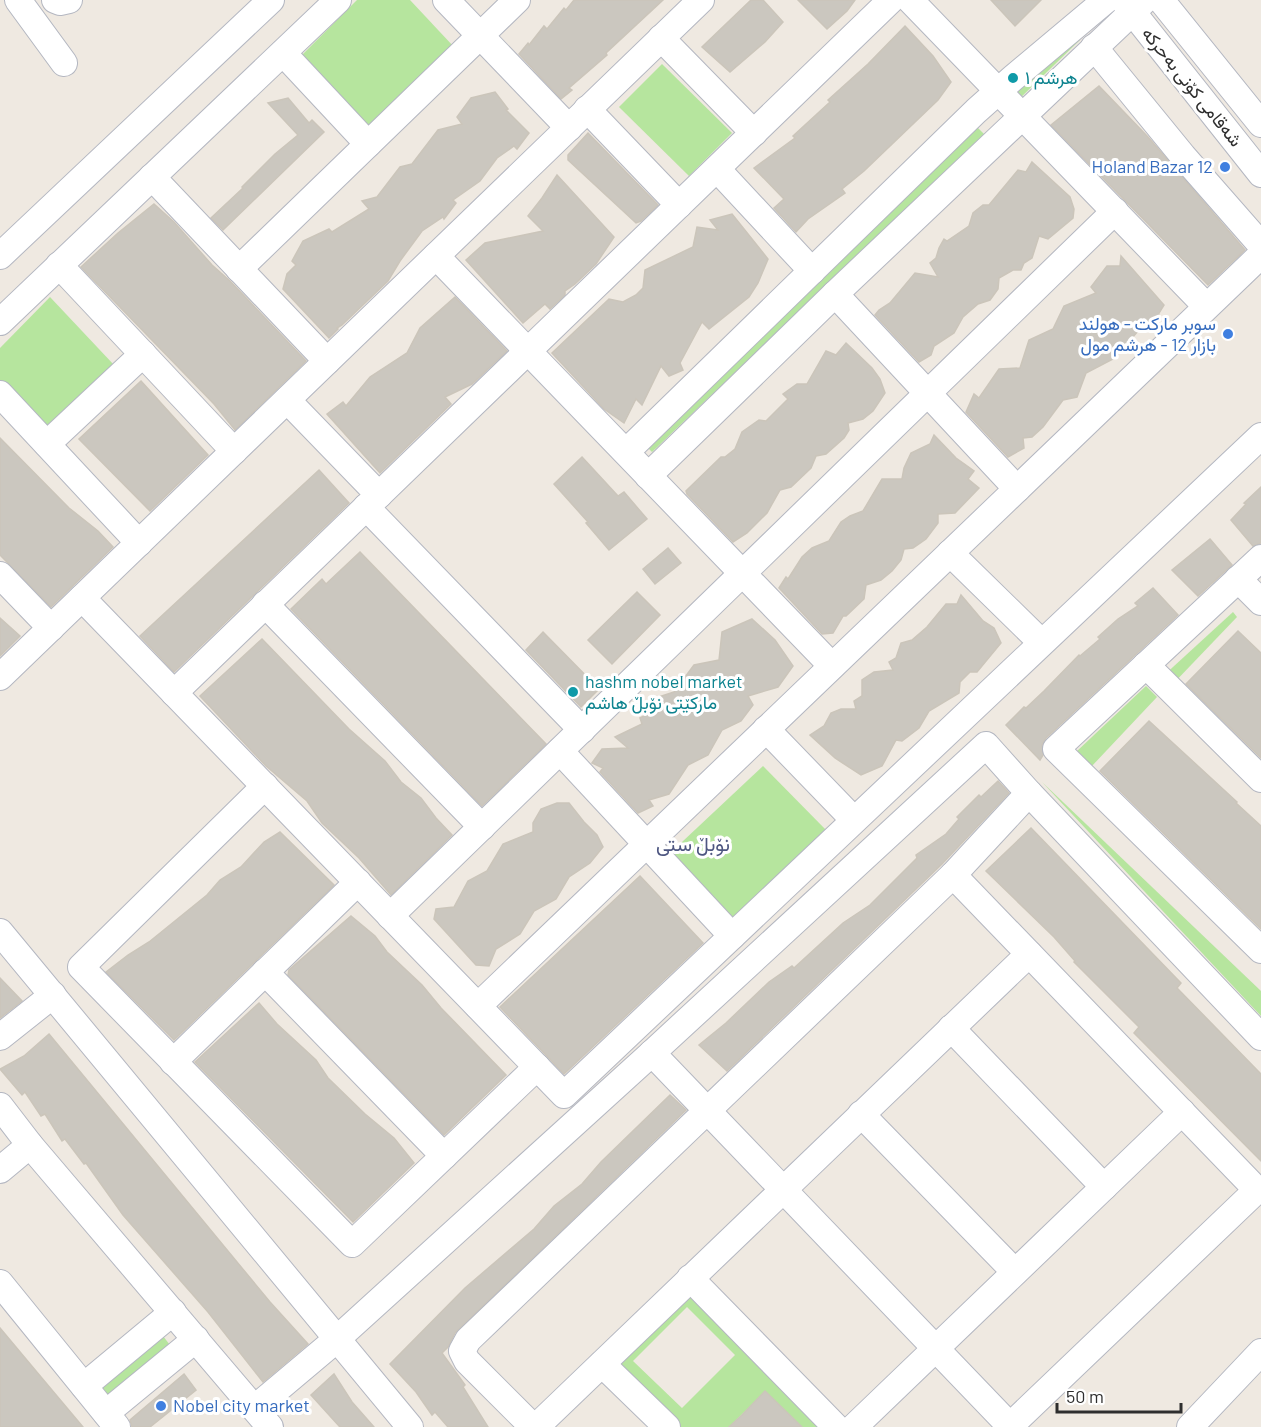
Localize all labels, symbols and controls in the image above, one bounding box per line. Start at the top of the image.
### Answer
street label: شەقامی کۆنی بەحرکە [1137,22,1248,151]
place label: هرشم ١ [1025,66,1077,90]
marker: هرشم ١ [1006,71,1020,85]
place label: Holand Bazar 12 [1091,155,1213,177]
marker: Holand Bazar 12 [1218,160,1232,174]
place label: سوبر ماركت - هولند بازار 12 - هرشم مول [1079,312,1216,357]
marker: سوبر ماركت - هولند بازار 12 - هرشم مول [1221,327,1235,341]
place label: hashm nobel market مارکێتی نۆبڵ هاشم [585,670,743,715]
marker: hashm nobel market مارکێتی نۆبڵ هاشم [566,685,580,699]
district label: نۆبڵ ستی [656,831,730,857]
scale bar [1057,1376,1182,1414]
text: 50 m [1066,1385,1104,1407]
place label: Nobel city market [173,1394,310,1416]
marker: Nobel city market [154,1399,168,1413]

